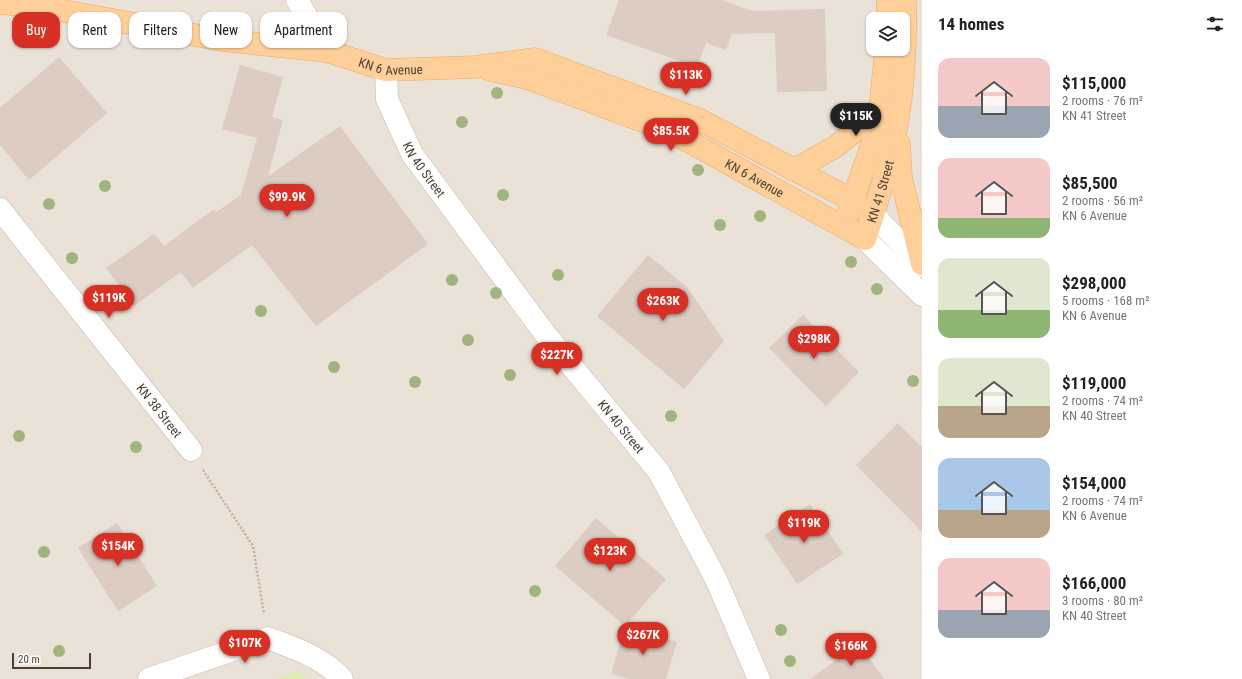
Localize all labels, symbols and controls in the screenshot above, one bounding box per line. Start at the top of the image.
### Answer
chip: Buy [12,12,60,48]
chip: Rent [68,12,121,48]
chip: Filters [129,12,192,48]
chip: New [200,12,252,48]
chip: Apartment [260,12,347,48]
map controls [866,12,910,56]
button: layers [866,12,910,56]
icon: filters [1204,13,1226,35]
text: 14 homes [938,14,1004,34]
street label: KN 6 Avenue [357,55,423,78]
pin: $113K [658,62,714,96]
text: $113K [669,67,703,82]
text: $115,000 [1062,73,1126,93]
icon: home [970,74,1018,122]
text: 2 rooms · 76 m² [1062,93,1143,108]
pin: $115K [828,103,884,137]
text: $115K [839,108,873,123]
text: KN 41 Street [1062,108,1126,123]
pin: $85.5K [638,118,704,152]
text: $85.5K [652,123,690,138]
street label: KN 40 Street [399,140,449,201]
street label: KN 6 Avenue [722,156,786,201]
street label: KN 41 Street [864,159,897,225]
text: $85,500 [1062,173,1118,193]
icon: home [970,174,1018,222]
pin: $99.9K [254,184,320,218]
text: $99.9K [268,189,306,204]
text: 2 rooms · 56 m² [1062,193,1143,208]
text: KN 6 Avenue [1062,208,1127,223]
text: $298,000 [1062,273,1126,293]
icon: home [970,274,1018,322]
pin: $119K [81,285,137,319]
pin: $263K [635,288,691,322]
text: $119K [92,290,126,305]
text: $263K [646,293,680,308]
text: 5 rooms · 168 m² [1062,293,1149,308]
text: KN 6 Avenue [1062,308,1127,323]
pin: $298K [786,326,842,360]
text: $298K [797,331,831,346]
pin: $227K [529,342,585,376]
text: $227K [540,347,574,362]
text: $119,000 [1062,373,1126,393]
icon: home [970,374,1018,422]
street label: KN 38 Street [133,381,185,441]
text: 2 rooms · 74 m² [1062,393,1143,408]
street label: KN 40 Street [595,397,647,456]
text: KN 40 Street [1062,408,1126,423]
text: $154,000 [1062,473,1126,493]
icon: home [970,474,1018,522]
text: 2 rooms · 74 m² [1062,493,1143,508]
text: KN 6 Avenue [1062,508,1127,523]
pin: $119K [776,510,832,544]
text: $119K [787,515,821,530]
pin: $154K [90,533,146,567]
text: $154K [101,538,135,553]
pin: $123K [582,538,638,572]
text: $123K [593,543,627,558]
text: $166,000 [1062,573,1126,593]
icon: home [970,574,1018,622]
text: 3 rooms · 80 m² [1062,593,1143,608]
text: KN 40 Street [1062,608,1126,623]
pin: $267K [615,622,671,656]
text: $267K [626,627,660,642]
pin: $107K [217,630,273,664]
pin: $166K [823,633,879,667]
text: $107K [228,635,262,650]
text: $166K [834,638,868,653]
scale bar [12,651,91,670]
text: 20 m [18,653,40,666]

